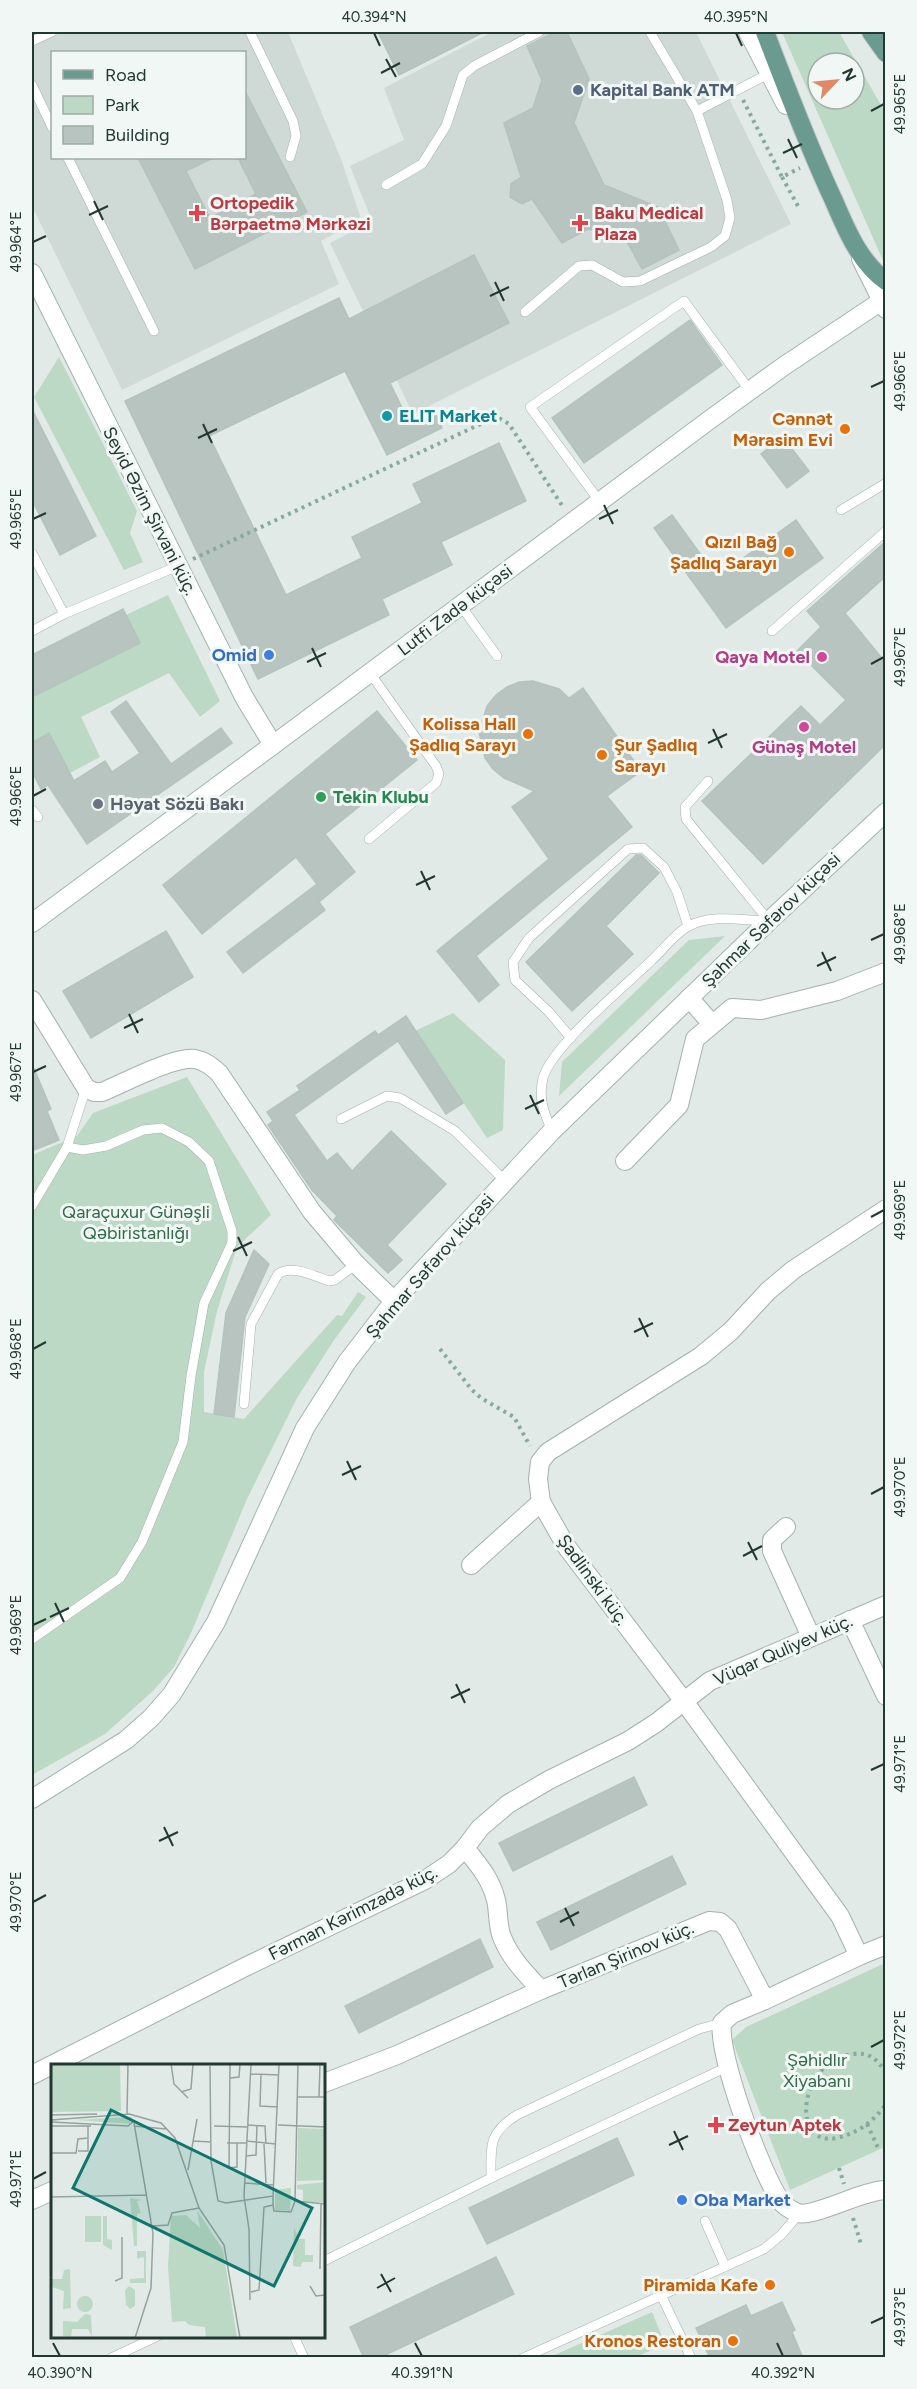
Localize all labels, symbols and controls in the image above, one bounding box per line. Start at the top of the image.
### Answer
text: 40.394°N [341,8,407,26]
text: 40.395°N [704,8,768,26]
legend [51,51,246,159]
north arrow [806,51,866,111]
text: Road [105,64,146,86]
text: N [838,65,860,84]
text: 49.965°E [891,74,909,134]
place label: Kapital Bank ATM [590,79,735,101]
marker: Kapital Bank ATM [571,83,585,97]
text: Park [105,94,140,116]
text: Building [105,124,170,146]
place label: Ortopedik Bərpaetmə Mərkəzi [210,192,371,235]
place label: Baku Medical Plaza [594,202,703,245]
marker: Ortopedik Bərpaetmə Mərkəzi [188,204,206,222]
text: 49.964°E [7,211,25,273]
marker: Baku Medical Plaza [571,214,589,232]
text: 49.966°E [891,351,909,411]
place label: ELIT Market [399,405,498,427]
place label: Cənnət Mərasim Evi [733,408,833,451]
marker: ELIT Market [380,409,394,423]
marker: Cənnət Mərasim Evi [838,422,852,436]
street label: Seyid Əzim Şirvani küç. [98,423,202,599]
text: 49.965°E [7,489,25,549]
place label: Qızıl Bağ Şadlıq Sarayı [670,531,777,574]
marker: Qızıl Bağ Şadlıq Sarayı [782,545,796,559]
street label: Lutfi Zadə küçəsi [393,560,517,660]
text: 49.967°E [891,627,909,687]
place label: Omid [212,644,257,666]
place label: Qaya Motel [715,646,810,668]
marker: Omid [262,648,276,662]
marker: Qaya Motel [815,650,829,664]
place label: Kolissa Hall Şadlıq Sarayı [409,713,516,756]
marker: Günəş Motel [797,720,811,734]
marker: Kolissa Hall Şadlıq Sarayı [521,727,535,741]
place label: Şur Şadlıq Sarayı [614,734,697,777]
place label: Günəş Motel [752,736,856,758]
marker: Şur Şadlıq Sarayı [595,748,609,762]
text: 49.966°E [7,766,25,826]
place label: Tekin Klubu [333,786,429,808]
marker: Tekin Klubu [314,790,328,804]
place label: Həyat Sözü Bakı [110,793,244,815]
marker: Həyat Sözü Bakı [91,797,105,811]
street label: Şahmar Səfərov küçəsi [697,848,845,992]
text: 49.968°E [891,903,909,965]
text: 49.967°E [7,1042,25,1102]
text: 49.969°E [891,1180,909,1240]
street label: Şahmar Səfərov küçəsi [361,1189,499,1343]
park label: Qaraçuxur Günəşli Qəbiristanlığı [62,1201,210,1244]
text: 49.968°E [7,1318,25,1380]
text: 49.970°E [891,1456,909,1518]
street label: Şadlinski küç. [553,1530,633,1630]
text: 49.969°E [7,1595,25,1655]
street label: Vüqar Quliyev küç. [710,1610,856,1690]
text: 49.971°E [891,1735,909,1793]
street label: Fərman Kərimzadə küç. [265,1861,441,1965]
text: 49.970°E [7,1871,25,1933]
street label: Tərlan Şirinov küç. [555,1916,697,1994]
text: 49.972°E [891,2010,909,2070]
park label: Şəhidlır Xiyabanı [783,2049,851,2092]
inset map [51,2064,326,2338]
place label: Zeytun Aptek [728,2114,842,2136]
marker: Zeytun Aptek [709,2118,723,2132]
text: 49.971°E [7,2150,25,2208]
place label: Oba Market [694,2189,791,2211]
marker: Oba Market [675,2193,689,2207]
place label: Piramida Kafe [643,2274,758,2296]
marker: Piramida Kafe [763,2278,777,2292]
text: 49.973°E [891,2287,909,2347]
place label: Kronos Restoran [584,2330,721,2352]
marker: Kronos Restoran [726,2334,740,2348]
text: 40.390°N [27,2364,93,2382]
text: 40.391°N [391,2364,453,2382]
text: 40.392°N [751,2364,815,2382]

